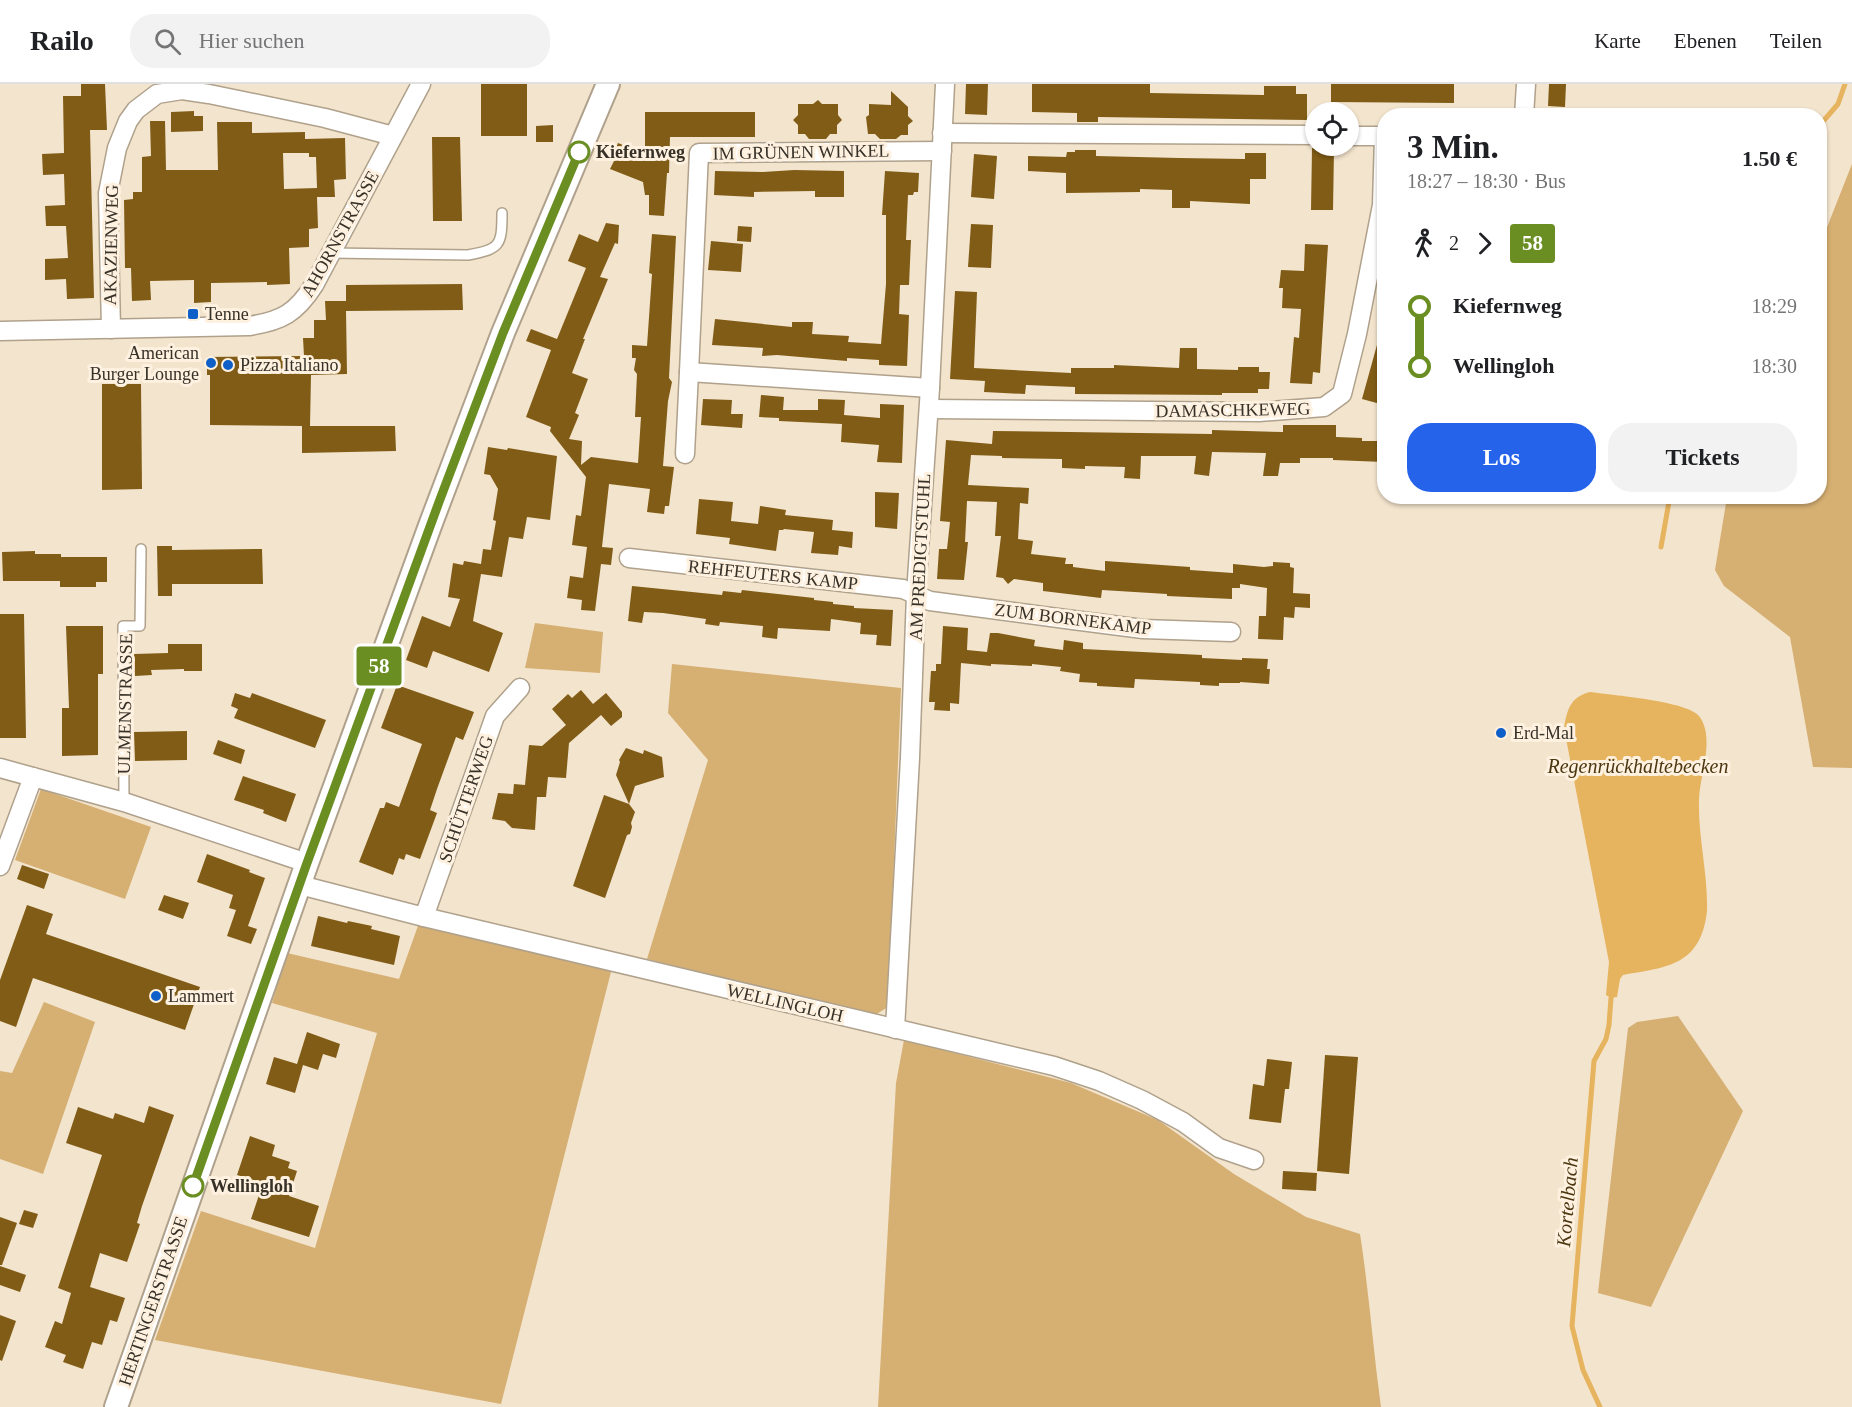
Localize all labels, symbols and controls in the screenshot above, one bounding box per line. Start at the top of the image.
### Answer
search box [130,14,550,68]
text: Railo [30,25,94,56]
icon: search [151,25,184,58]
text: Hier suchen [199,28,304,53]
text: Karte [1594,29,1641,53]
text: Ebenen [1674,29,1737,53]
text: Teilen [1770,29,1822,53]
map controls [1305,102,1359,156]
button: locate [1305,102,1359,156]
text: 3 Min. [1407,129,1499,165]
street label: IM GRÜNEN WINKEL [713,140,889,164]
marker: Kiefernweg [568,141,590,163]
place label: Kiefernweg [596,142,685,162]
text: 1.50 € [1742,146,1797,171]
street label: AHORNSTRASSE [297,167,383,301]
text: 18:27 – 18:30 · Bus [1407,170,1566,192]
street label: AKAZIENWEG [100,184,122,306]
icon: walk [1407,227,1440,260]
icon: forward [1468,227,1501,260]
text: 58 [1522,231,1543,255]
text: 2 [1449,232,1459,254]
text: Kiefernweg [1453,293,1562,318]
text: 18:29 [1751,295,1797,317]
place label: Tenne [205,304,249,324]
marker: Tenne [186,307,200,321]
place label: American Burger Lounge [90,343,199,384]
text: Wellingloh [1453,353,1554,378]
place label: Pizza Italiano [240,355,338,375]
text: 18:30 [1751,355,1797,377]
marker: American Burger Lounge [204,356,218,370]
marker: Pizza Italiano [221,358,235,372]
street label: DAMASCHKEWEG [1155,399,1311,421]
button: Los [1407,423,1596,492]
button: Tickets [1608,423,1797,492]
street label: AM PREDIGTSTUHL [906,473,934,641]
street label: REHFEUTERS KAMP [687,556,859,594]
street label: ZUM BORNEKAMP [994,599,1152,639]
street label: ULMENSTRASSE [114,633,136,775]
line badge: 58 [352,646,406,686]
text: 58 [369,654,390,678]
place label: Erd-Mal [1513,723,1574,743]
marker: Erd-Mal [1494,726,1508,740]
street label: SCHÜTTERWEG [435,733,497,865]
water label: Regenrückhaltebecken [1546,755,1729,778]
street label: WELLINGLOH [725,980,845,1026]
place label: Lammert [168,986,234,1006]
marker: Lammert [149,989,163,1003]
water label: Kortelbach [1552,1156,1582,1249]
marker: Wellingloh [182,1175,204,1197]
place label: Wellingloh [210,1176,293,1196]
street label: HERTINGERSTRASSE [115,1214,191,1388]

